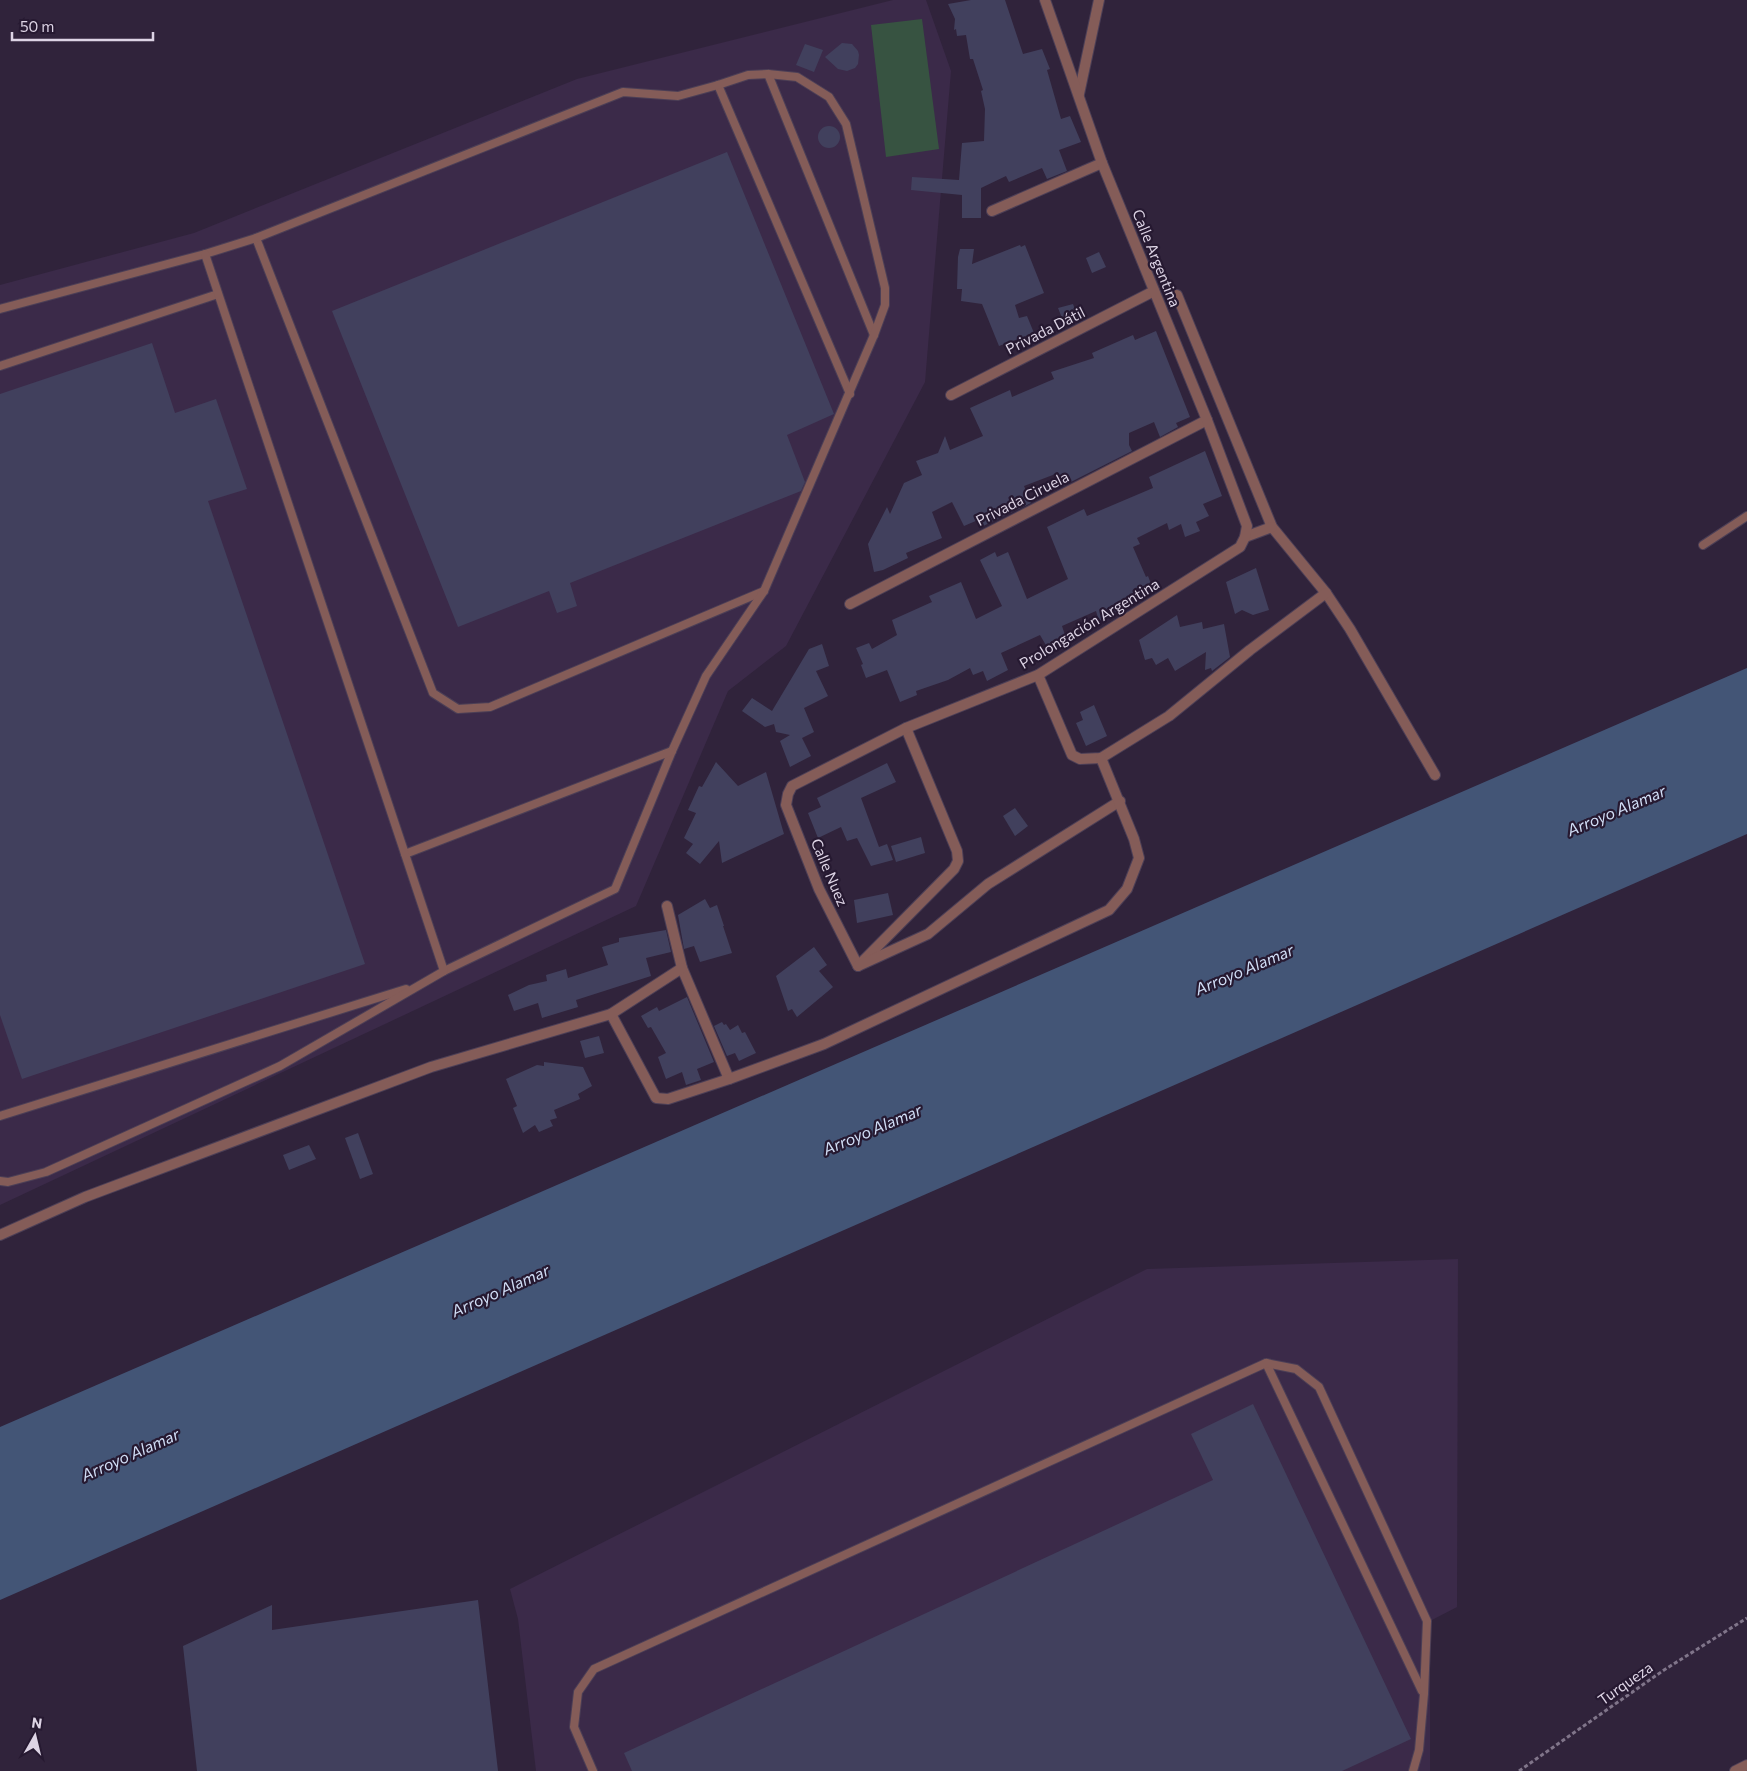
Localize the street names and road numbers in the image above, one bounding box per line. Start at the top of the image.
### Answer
street label: Calle Argentina [1129,207,1185,309]
street label: Privada Dátil [1002,302,1088,358]
street label: Privada Ciruela [972,467,1072,529]
street label: Prolongación Argentina [1016,574,1162,672]
street label: Calle Nuez [808,836,852,908]
street label: Turqueza [1594,1658,1656,1708]

